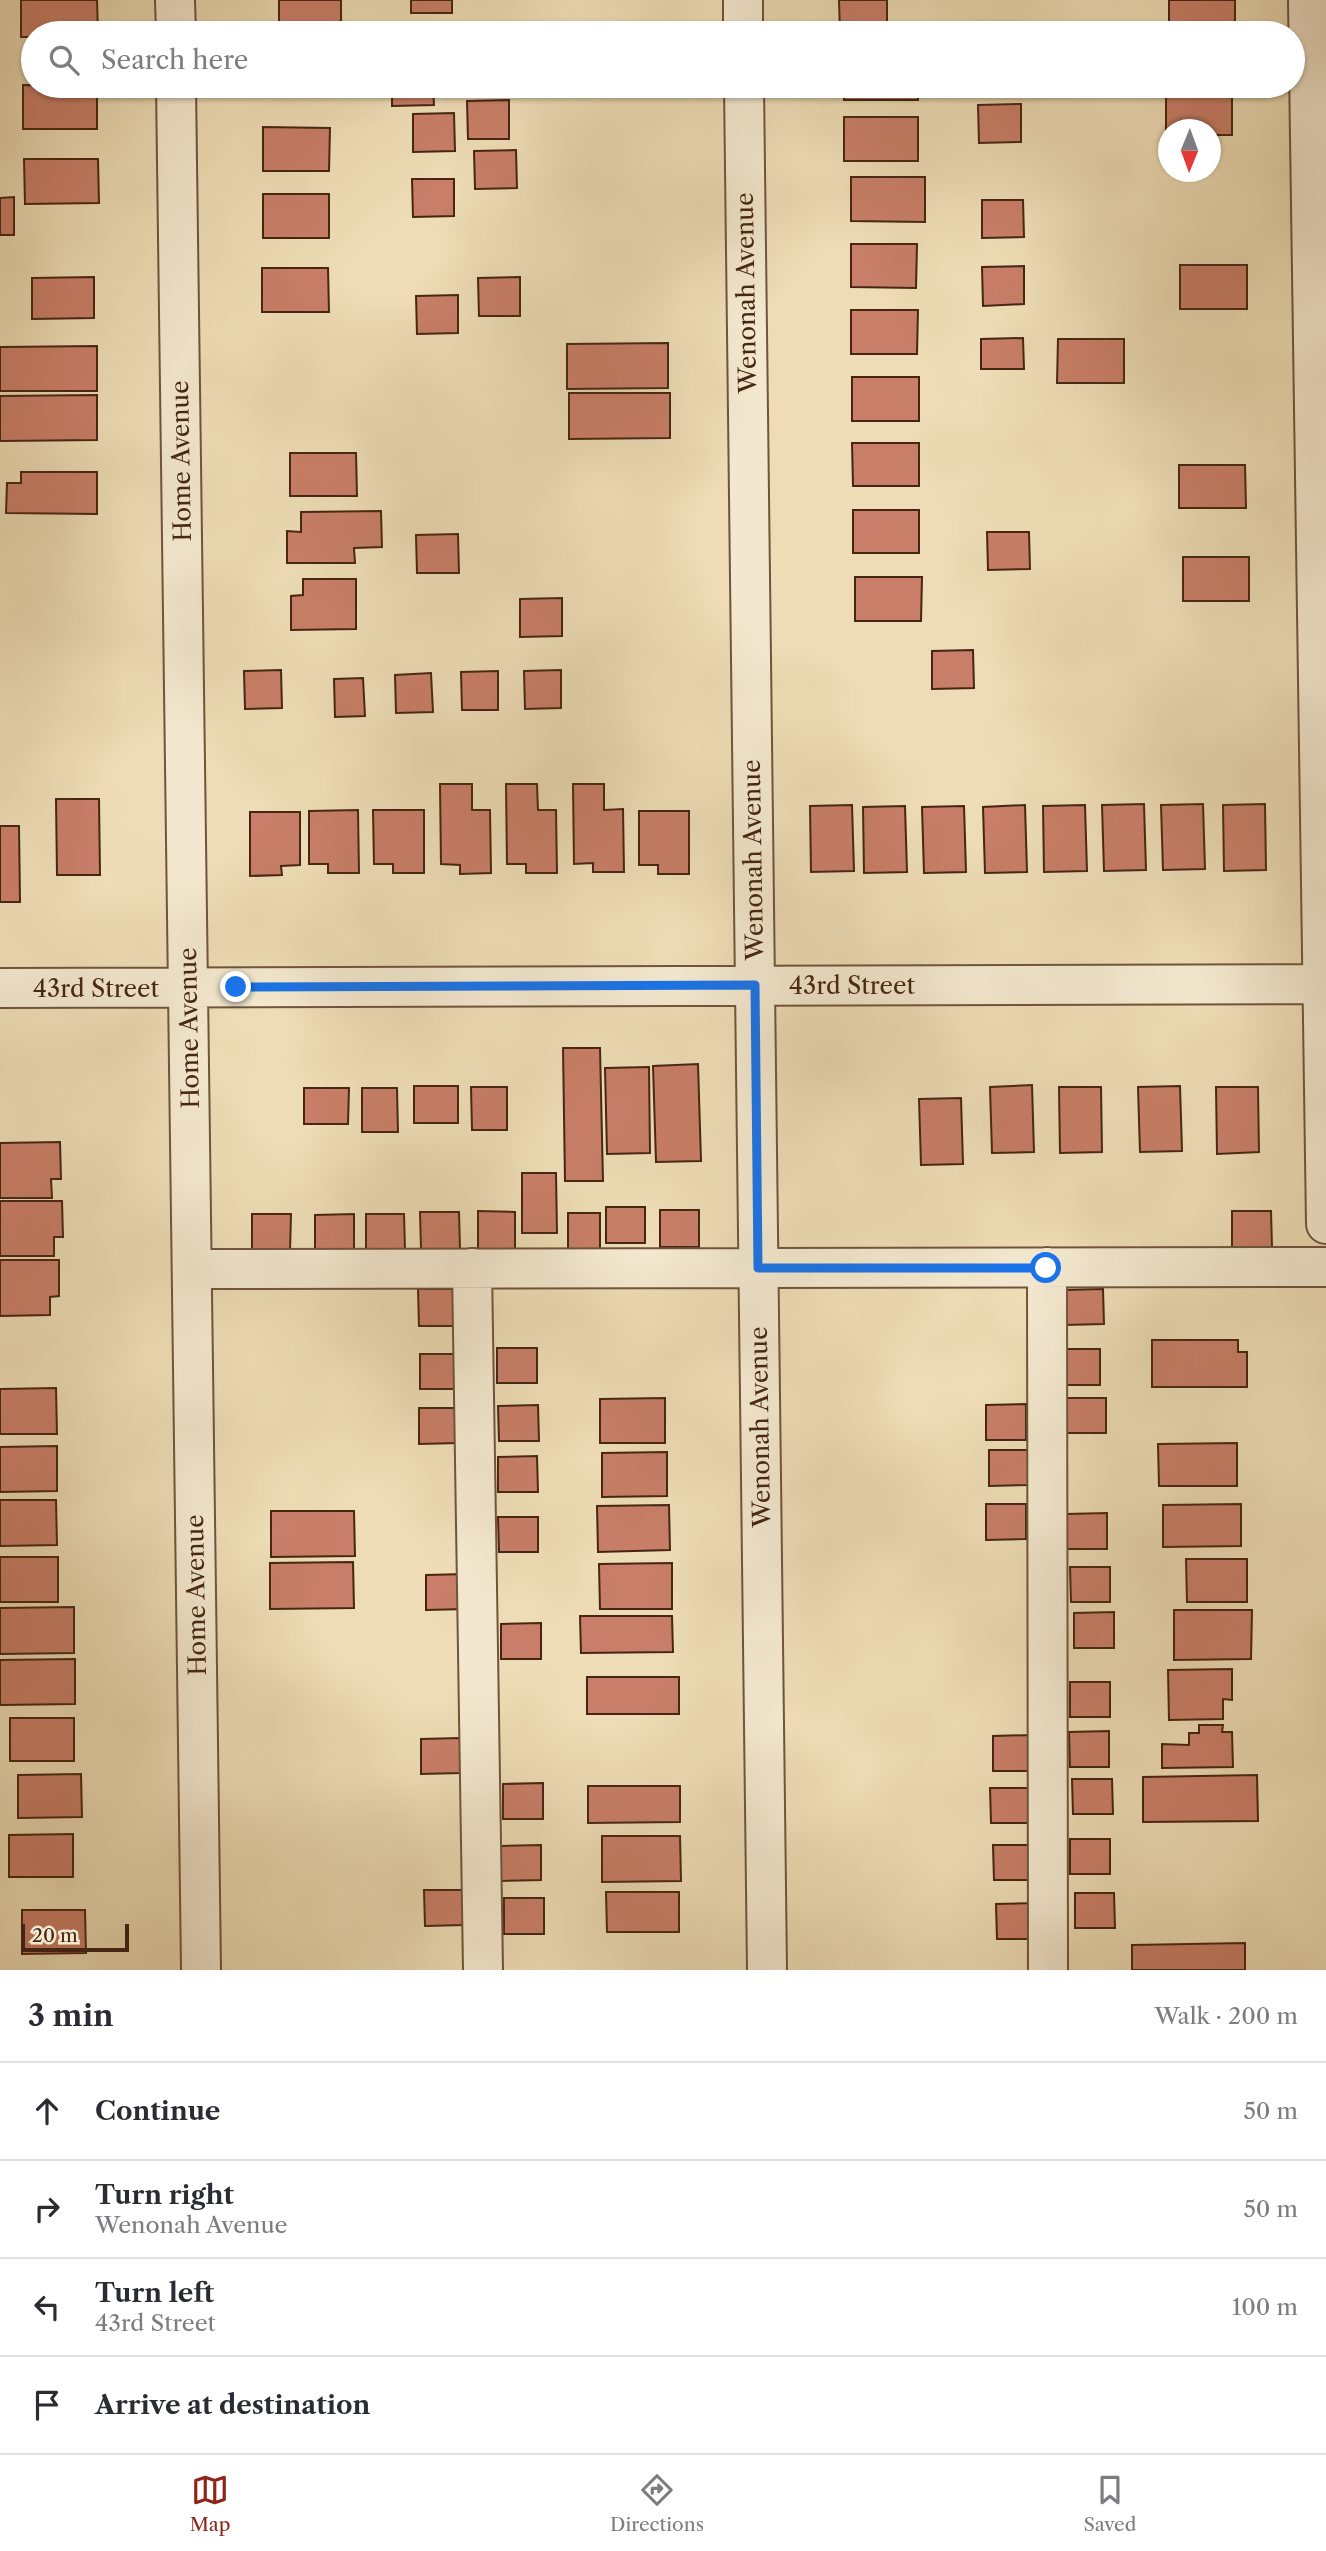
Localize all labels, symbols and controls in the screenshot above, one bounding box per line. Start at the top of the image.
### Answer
search box [21,21,1305,98]
icon: search [45,41,83,79]
text: Search here [101,44,248,76]
north arrow [1158,119,1221,182]
street label: Wenonah Avenue [730,192,762,395]
street label: Home Avenue [165,380,197,542]
street label: Wenonah Avenue [737,759,769,962]
street label: Home Avenue [173,947,205,1109]
route end [220,971,251,1002]
street label: 43rd Street [789,971,915,1000]
street label: 43rd Street [33,974,159,1003]
route start [1030,1252,1061,1283]
street label: Wenonah Avenue [744,1326,776,1529]
street label: Home Avenue [180,1514,212,1676]
scale bar [21,1921,130,1953]
text: 20 m [32,1924,78,1947]
text: 3 min [28,1997,114,2034]
text: Walk · 200 m [1154,2002,1298,2030]
icon: ahead [28,2092,66,2130]
text: Continue [95,2095,220,2127]
text: 50 m [1243,2097,1298,2125]
text: Turn right [95,2179,234,2211]
icon: right [28,2190,66,2228]
text: 50 m [1243,2195,1298,2223]
text: Wenonah Avenue [95,2211,288,2239]
text: Turn left [95,2277,214,2309]
icon: left [28,2288,66,2326]
text: 100 m [1232,2293,1298,2321]
text: 43rd Street [95,2309,216,2337]
icon: arrive [28,2386,66,2424]
text: Arrive at destination [95,2389,370,2421]
tab: Map [190,2471,231,2536]
tab: Directions [610,2471,704,2536]
tab: Saved [1083,2471,1136,2536]

